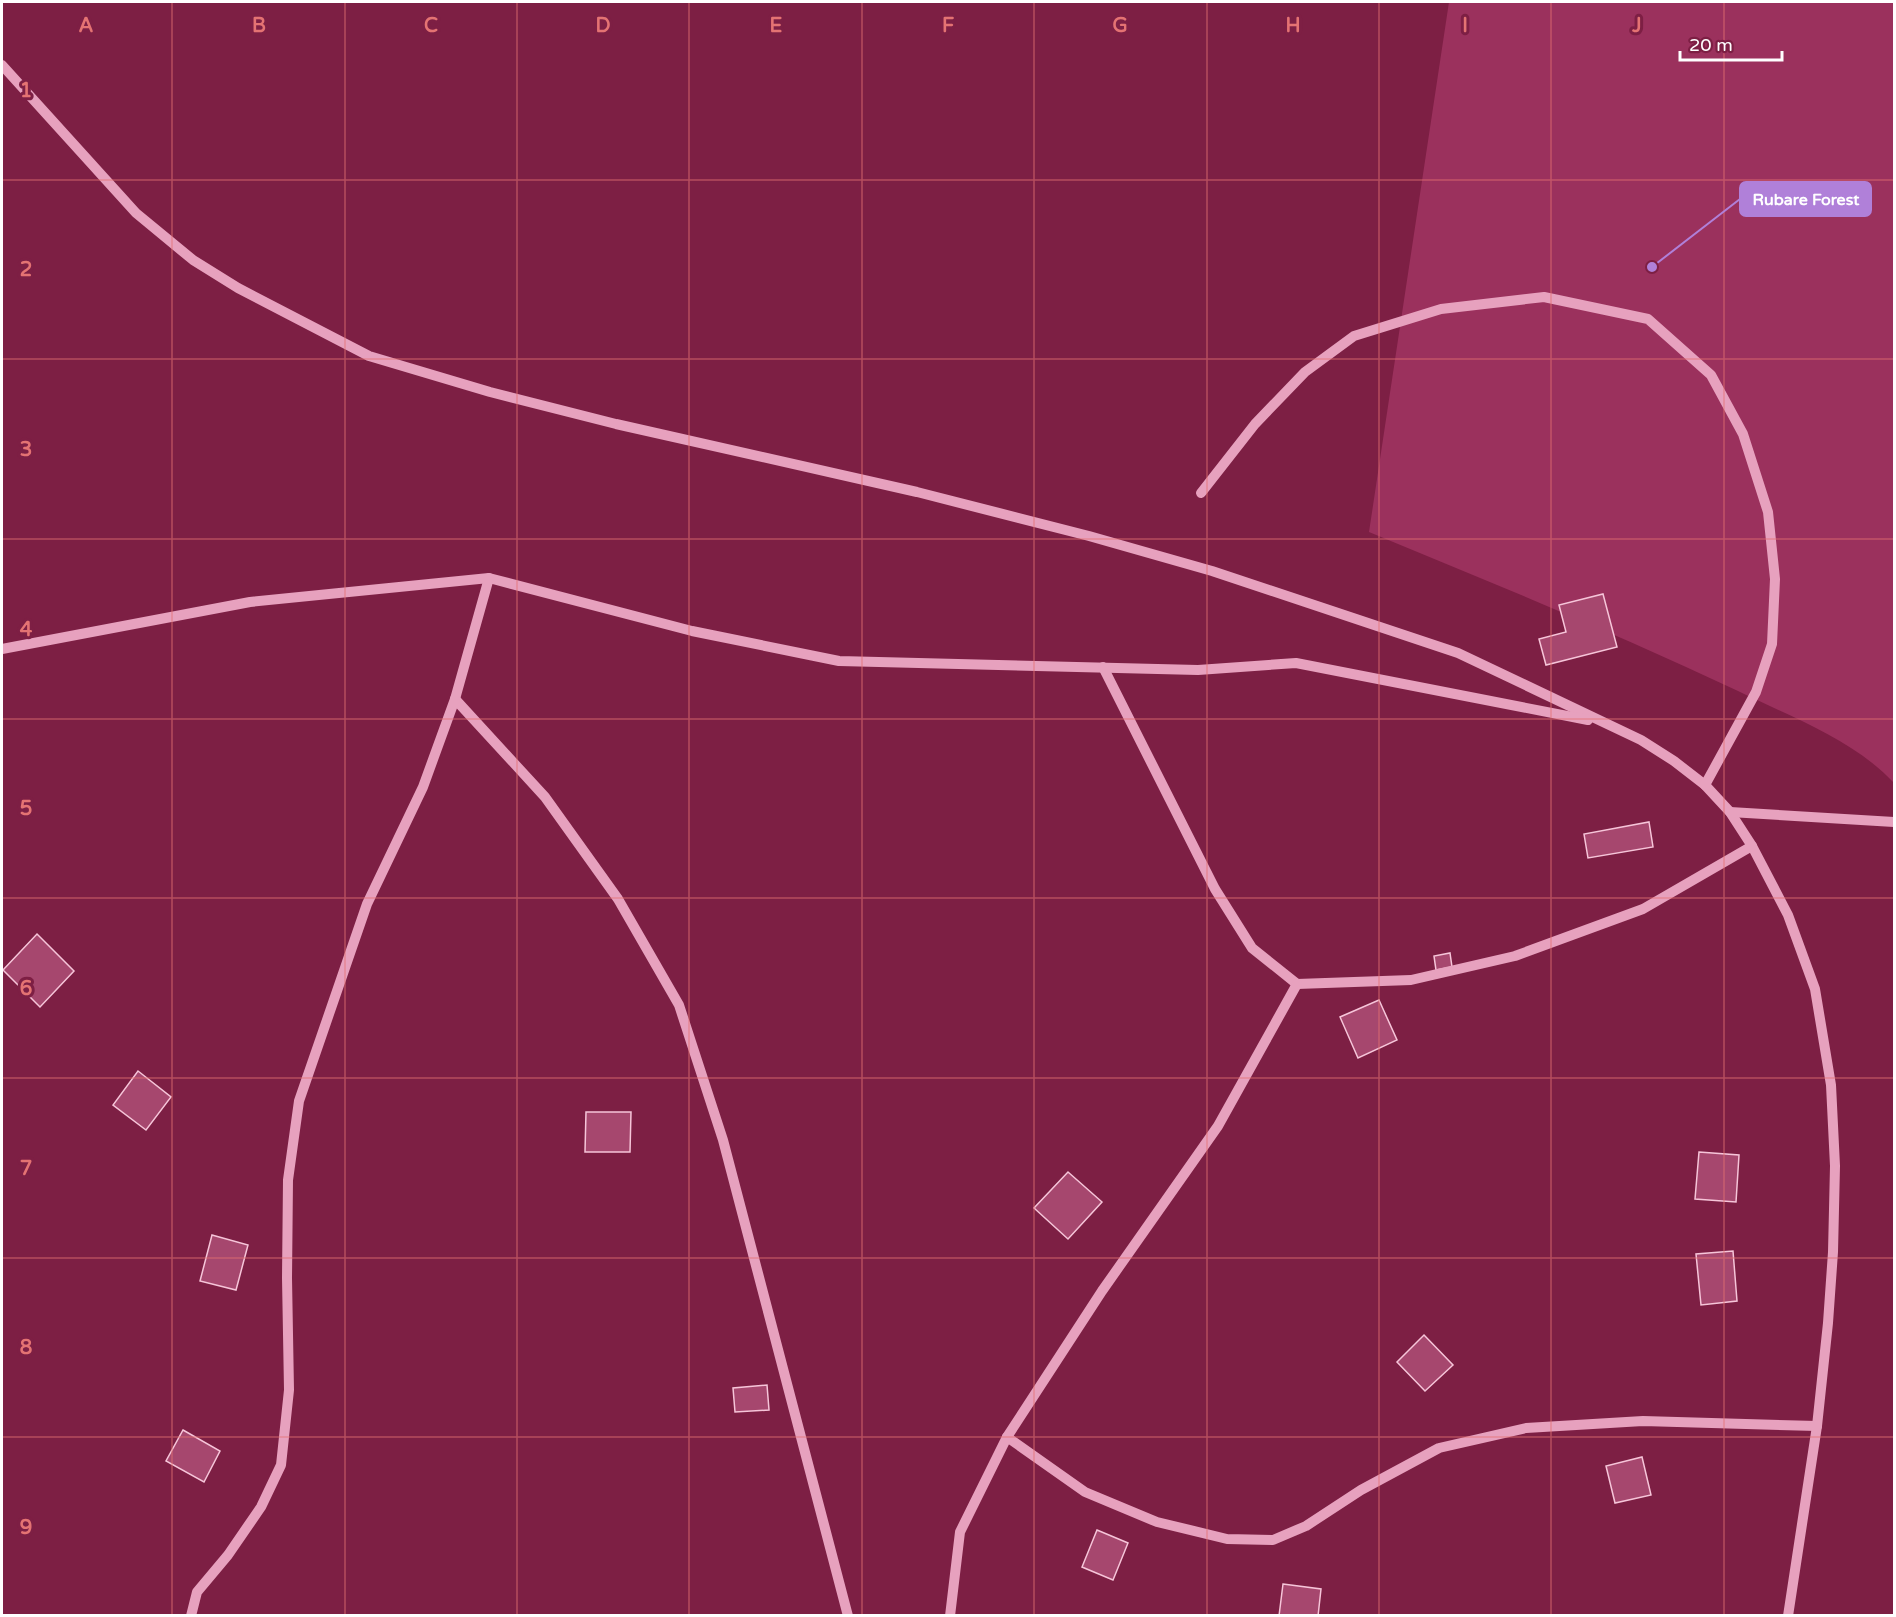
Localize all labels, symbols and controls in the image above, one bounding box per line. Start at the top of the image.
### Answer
text: A [79,14,94,38]
text: B [252,14,266,38]
text: C [424,14,438,38]
text: D [595,14,611,38]
text: E [770,14,783,38]
text: F [942,14,954,38]
text: G [1112,14,1128,38]
text: H [1285,14,1301,38]
text: I [1462,14,1468,38]
text: J [1631,14,1642,38]
scale bar [1680,24,1782,62]
text: 20 m [1689,34,1733,56]
text: 1 [20,79,32,103]
callout: Rubare Forest [1740,182,1871,216]
text: Rubare Forest [1753,190,1860,210]
text: 2 [20,258,32,282]
text: 3 [20,438,32,462]
text: 4 [20,618,33,642]
text: 5 [20,797,32,821]
text: 6 [20,977,32,1001]
text: 7 [20,1157,32,1181]
text: 8 [20,1336,32,1360]
text: 9 [20,1516,32,1540]

